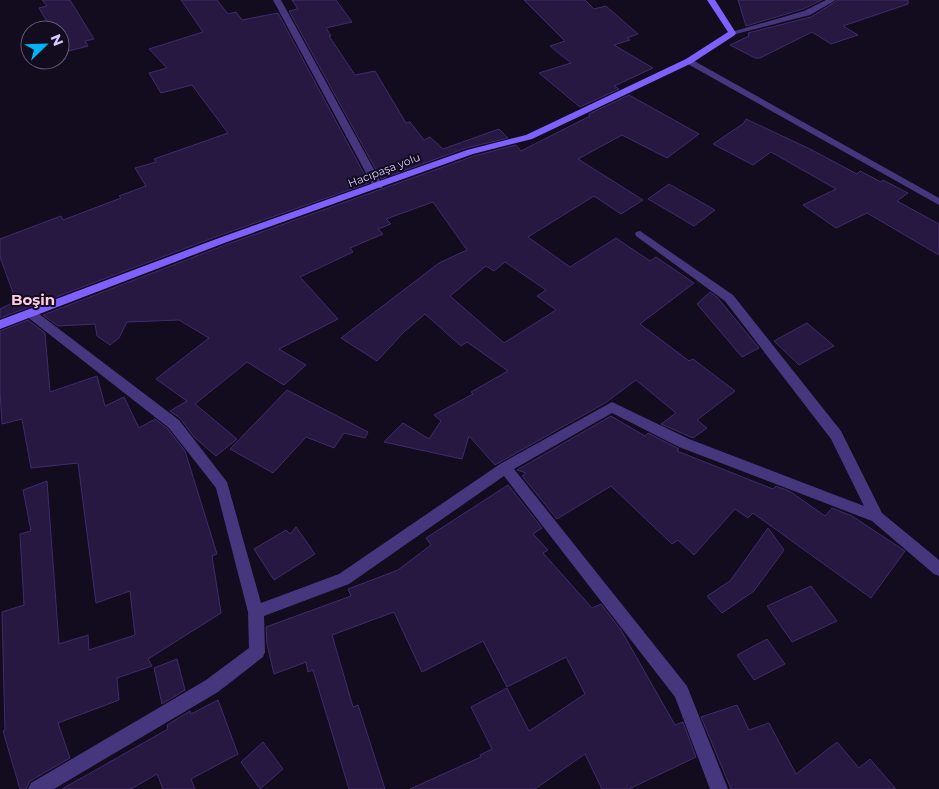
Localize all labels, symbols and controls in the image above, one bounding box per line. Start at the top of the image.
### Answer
north arrow [20,20,70,70]
text: N [46,31,67,49]
street label: Hacıpaşa yolu [346,150,422,190]
district label: Boşin [11,290,55,309]

